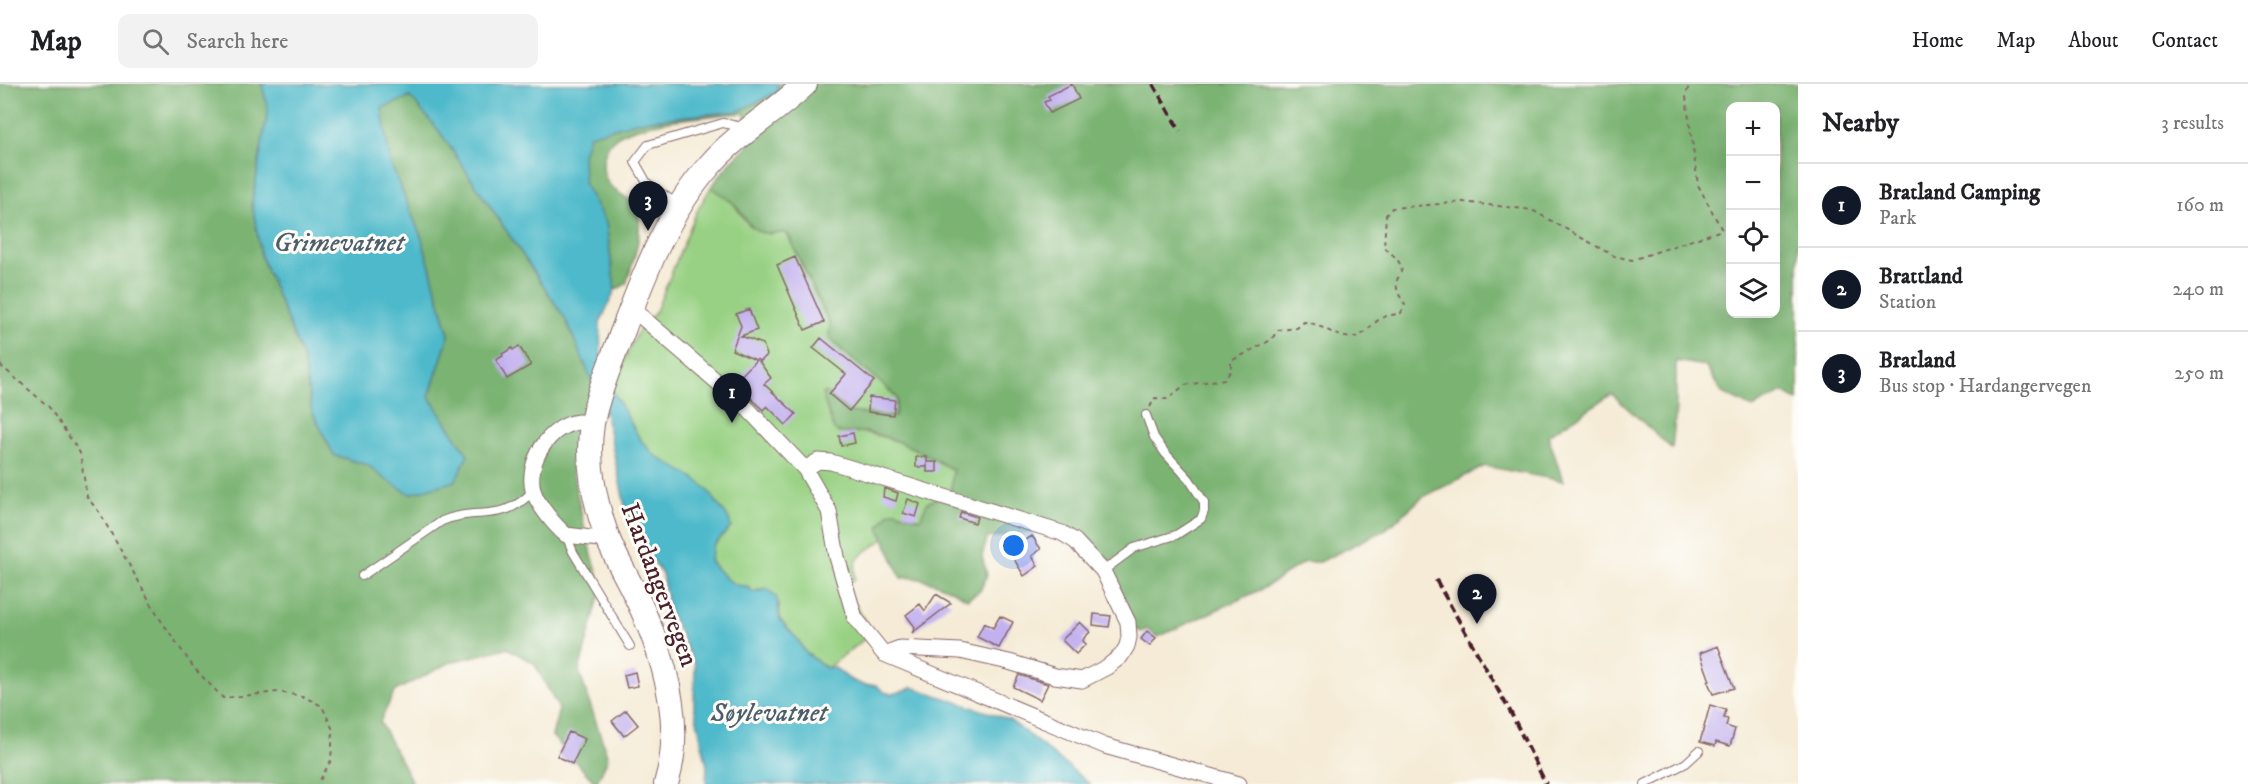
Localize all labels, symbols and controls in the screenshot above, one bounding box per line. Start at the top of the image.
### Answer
search box [118,14,538,68]
text: Map [30,24,82,59]
icon: search [139,25,172,58]
text: Search here [187,28,288,55]
text: Home [1912,28,1964,54]
text: Map [1997,28,2035,54]
text: About [2068,28,2119,54]
text: Contact [2152,28,2218,54]
map controls [1726,102,1780,318]
button: + [1726,102,1780,156]
text: Nearby [1822,107,1899,140]
text: 3 results [2161,111,2224,136]
button: − [1726,156,1780,210]
text: Bratland Camping [1879,179,2040,206]
pin: 3 [628,182,668,231]
text: 1 [1838,193,1845,218]
text: 160 m [2176,193,2224,218]
text: Park [1879,206,1916,231]
button: locate [1726,210,1780,264]
water label: Grimevatnet [274,226,406,260]
text: Brattland [1879,263,1963,290]
button: layers [1726,264,1780,318]
text: 2 [1837,277,1846,302]
text: 240 m [2173,277,2224,302]
text: Station [1879,290,1936,315]
text: Bratland [1879,347,1956,374]
text: 3 [1838,361,1845,386]
text: 250 m [2174,361,2224,386]
pin: 1 [712,374,752,423]
text: Bus stop · Hardangervegen [1879,374,2091,399]
street label: Hardangervegen [613,498,705,672]
your location [999,531,1028,560]
pin: 2 [1458,574,1496,624]
water label: Søylevatnet [710,696,829,730]

